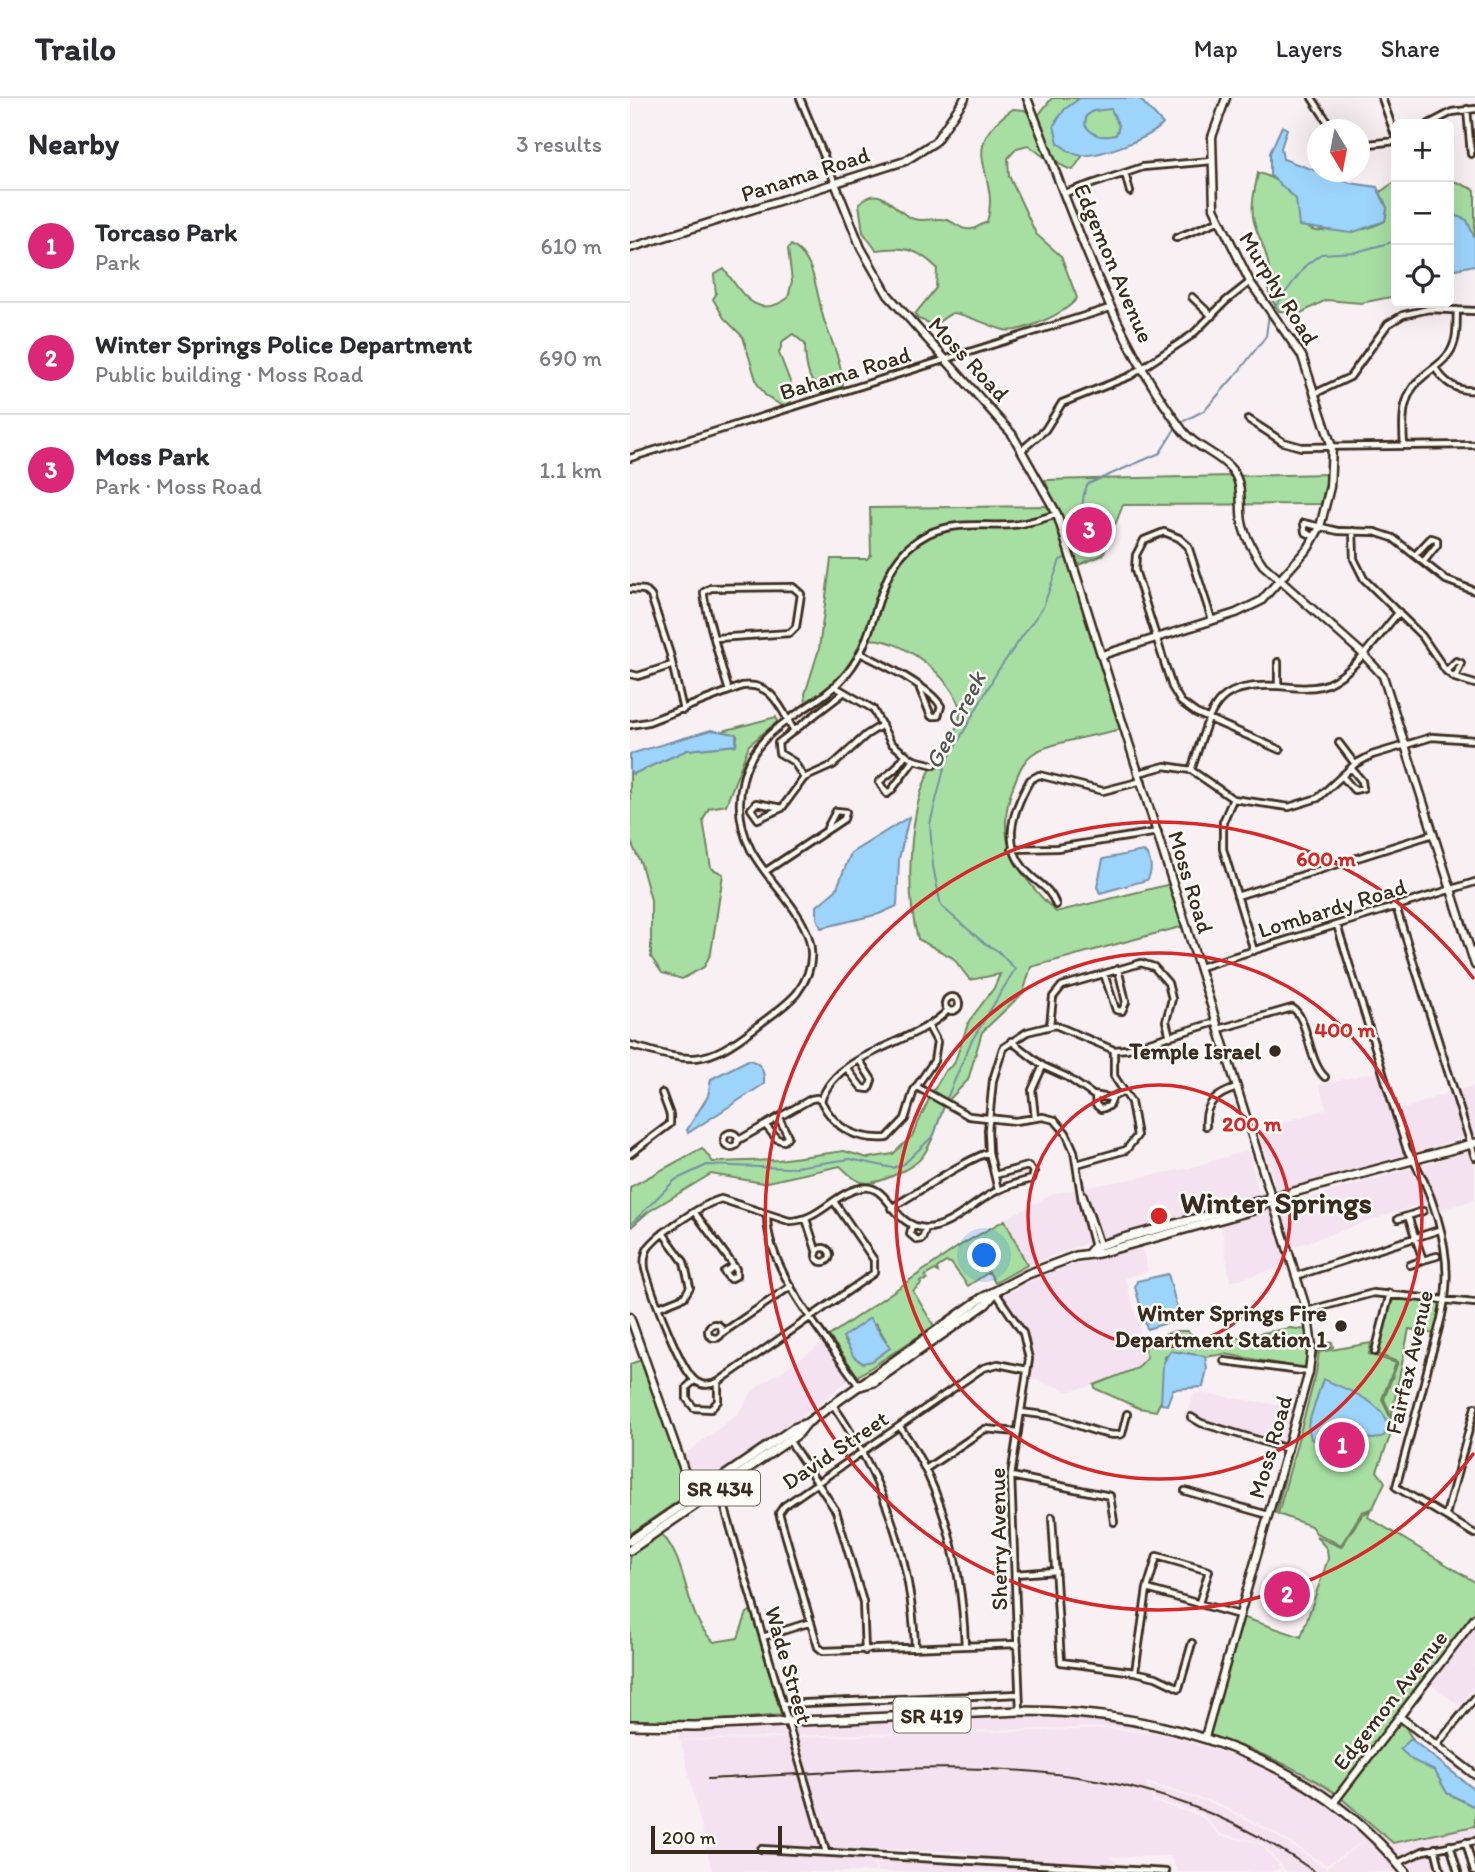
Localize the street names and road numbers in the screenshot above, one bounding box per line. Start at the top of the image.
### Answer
street label: Panama Road [737,140,873,208]
street label: Edgemon Avenue [1068,179,1160,347]
street label: Murphy Road [1233,226,1325,350]
street label: Moss Road [923,311,1016,408]
street label: Bahama Road [776,340,914,406]
street label: Moss Road [1162,827,1220,937]
street label: Lombardy Road [1254,872,1410,944]
street label: Fairfax Avenue [1379,1287,1439,1437]
street label: Moss Road [1242,1392,1298,1502]
street label: David Street [776,1404,894,1496]
street label: Sherry Avenue [983,1467,1013,1611]
road number: SR 434 [680,1470,760,1506]
street label: Wade Street [759,1603,819,1727]
street label: Edgemon Avenue [1327,1624,1453,1776]
road number: SR 419 [894,1698,970,1732]

